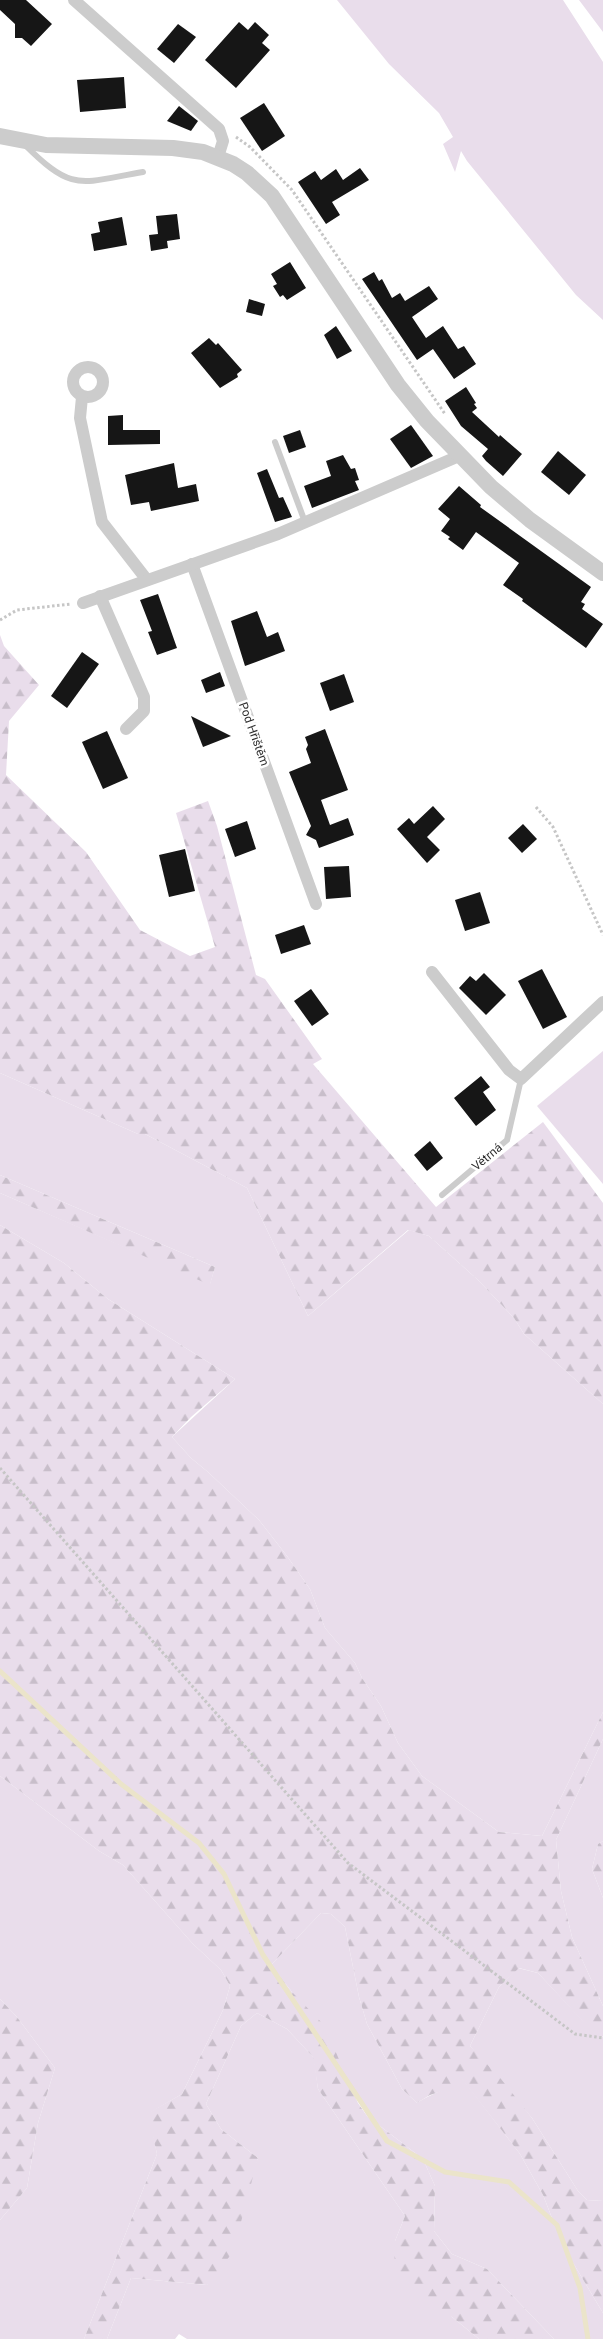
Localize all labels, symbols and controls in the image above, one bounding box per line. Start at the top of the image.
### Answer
street label: Pod Hřištěm [236,700,272,768]
street label: Větrná [469,1140,505,1174]

